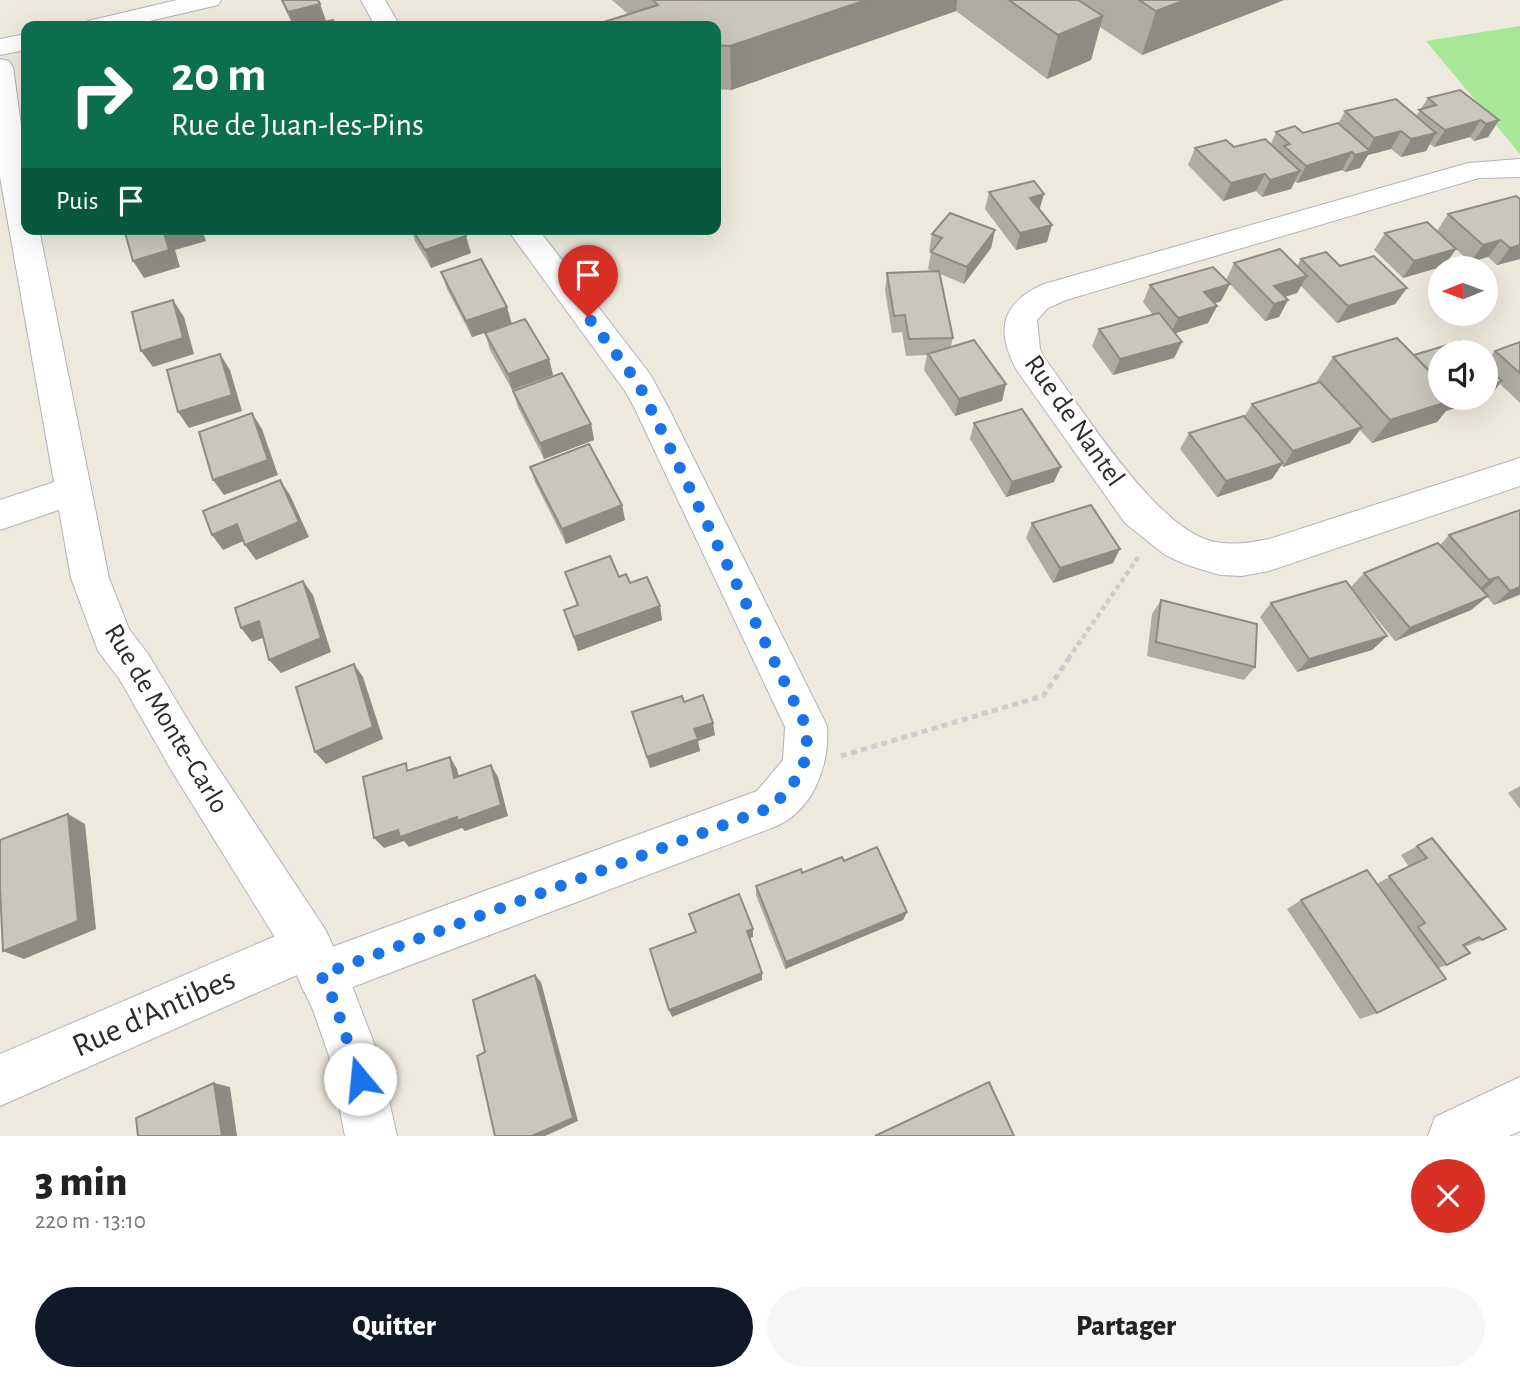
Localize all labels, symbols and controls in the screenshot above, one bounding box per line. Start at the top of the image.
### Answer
icon: right [56,49,147,140]
text: 20 m [171,51,267,100]
text: Rue de Juan-les-Pins [171,109,424,141]
icon: arrive [112,182,150,220]
text: Puis [56,188,98,214]
pin [558,245,618,317]
icon: arrive [569,256,607,294]
north arrow [1428,256,1498,326]
map controls [1428,256,1498,410]
button: sound [1428,340,1498,410]
street label: Rue de Nantel [1019,350,1129,492]
street label: Rue de Monte-Carlo [99,620,233,818]
street label: Rue d'Antibes [68,962,240,1064]
position arrow [323,1042,397,1116]
button: close [1411,1159,1485,1233]
text: 3 min [35,1161,127,1203]
text: 220 m · 13:10 [35,1210,146,1233]
button: Quitter [35,1287,753,1367]
button: Partager [767,1287,1485,1367]

